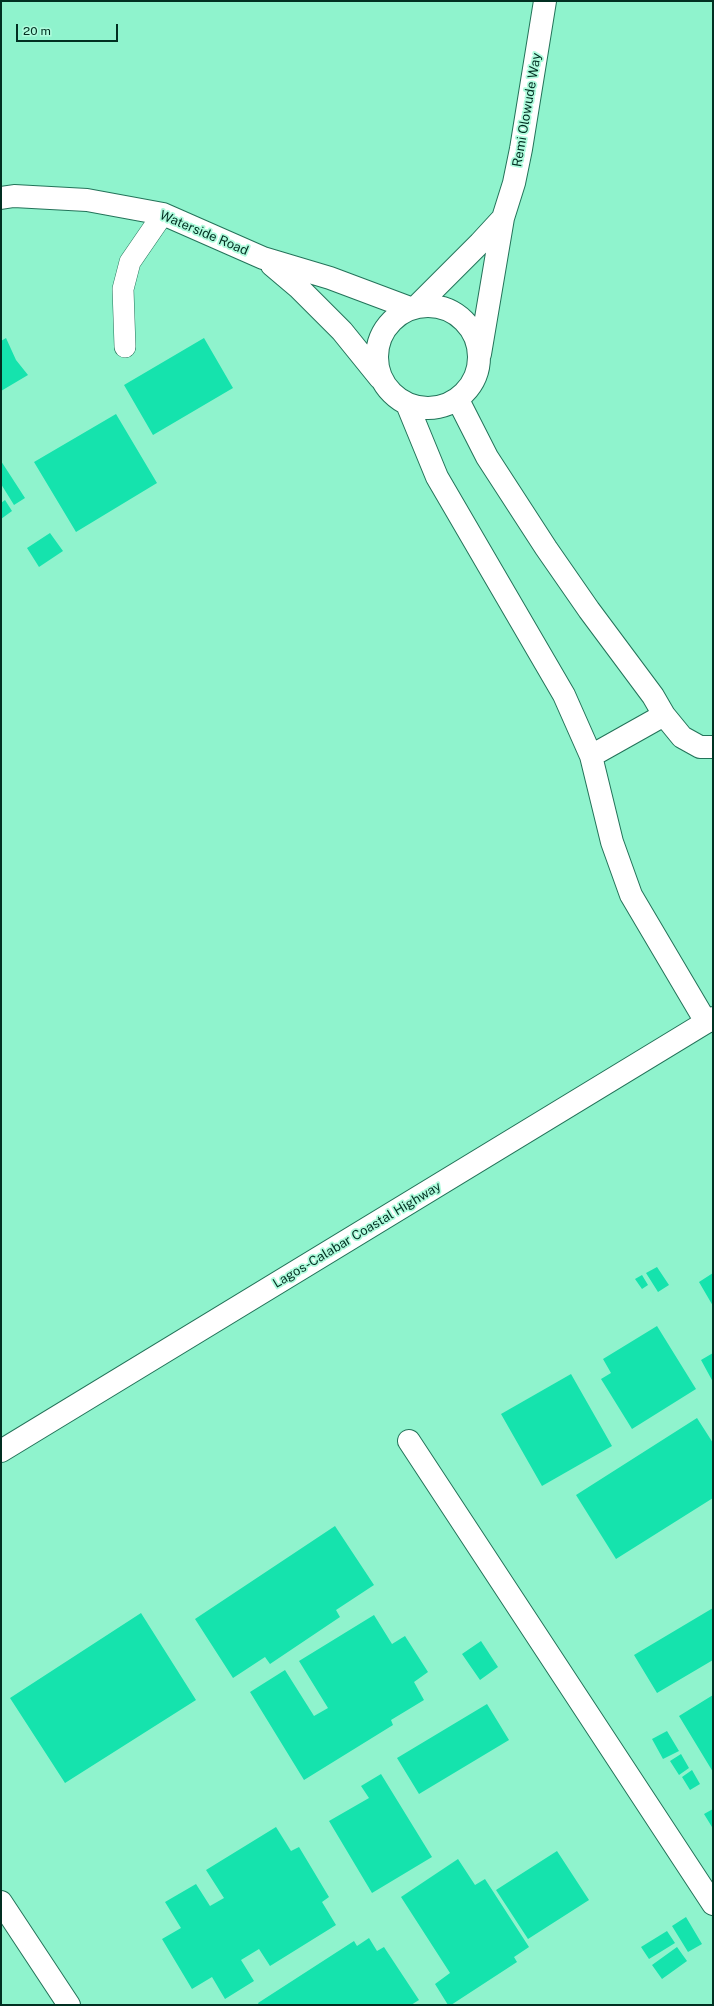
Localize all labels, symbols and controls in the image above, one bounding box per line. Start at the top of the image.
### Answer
scale bar [18,16,120,42]
text: 20 m [23,24,51,38]
street label: Remi Olowude Way [509,52,545,168]
street label: Waterside Road [157,207,251,259]
street label: Lagos-Calabar Coastal Highway [270,1179,444,1291]

